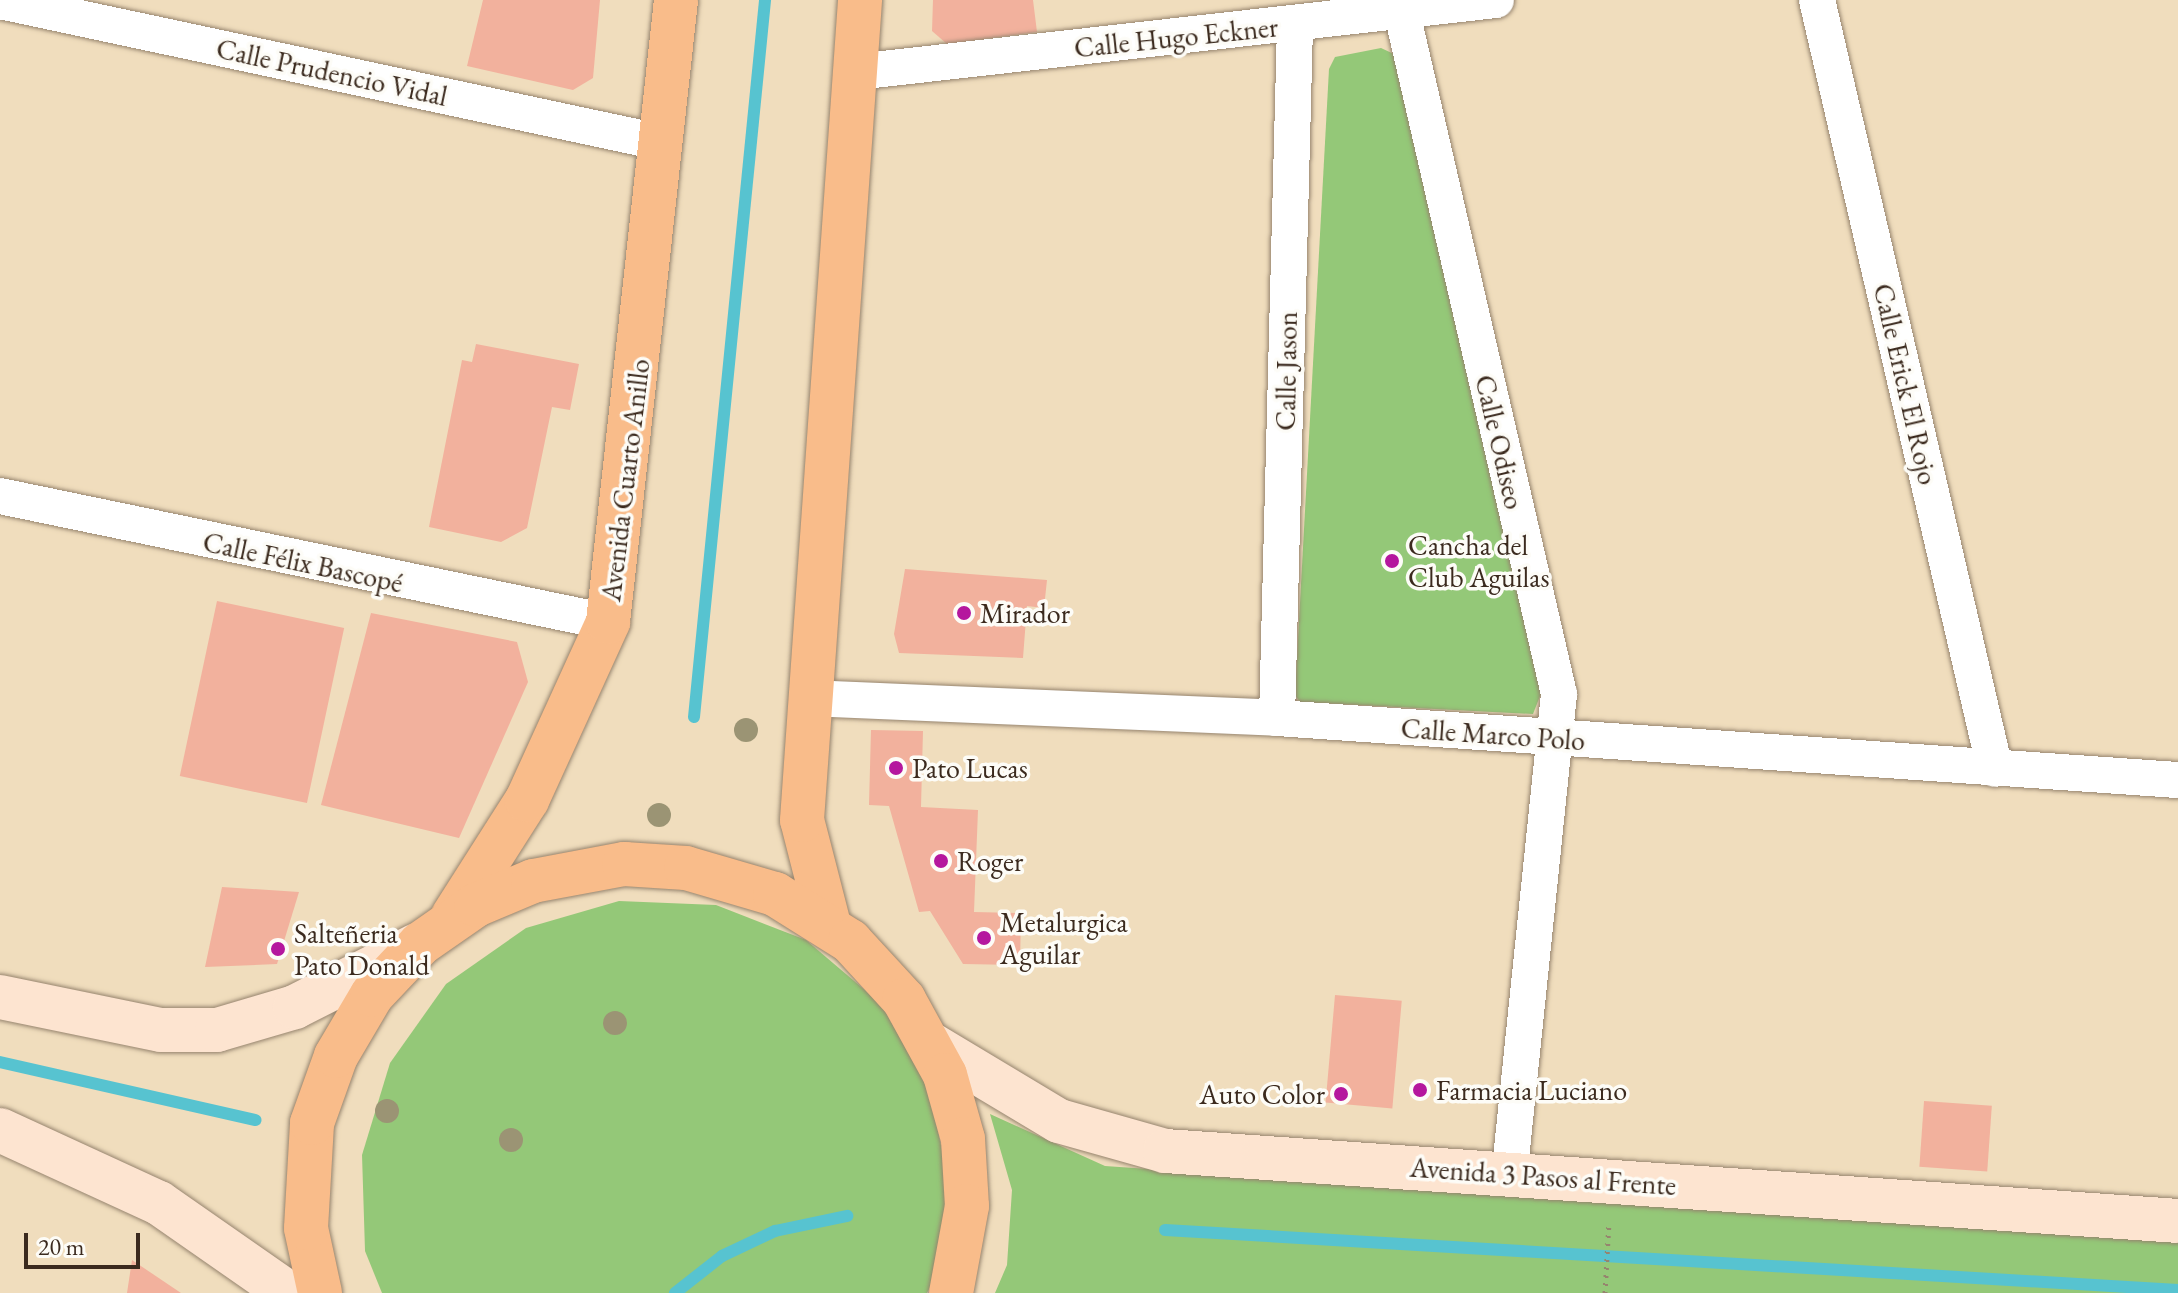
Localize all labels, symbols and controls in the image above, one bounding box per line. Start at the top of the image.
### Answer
street label: Calle Hugo Eckner [1072,10,1280,64]
street label: Calle Prudencio Vidal [213,31,451,113]
street label: Calle Erick El Rojo [1867,280,1945,488]
street label: Calle Jason [1268,311,1304,431]
street label: Avenida Cuarto Anillo [593,357,657,603]
street label: Calle Odiseo [1468,372,1532,512]
street label: Calle Félix Bascopé [200,524,406,600]
place label: Cancha del Club Aguilas [1408,528,1549,594]
marker: Cancha del Club Aguilas [1383,552,1401,570]
place label: Mirador [980,596,1070,630]
marker: Mirador [955,604,973,622]
street label: Calle Marco Polo [1400,711,1586,757]
place label: Pato Lucas [912,751,1028,785]
marker: Pato Lucas [887,759,905,777]
place label: Roger [957,844,1023,878]
marker: Roger [932,852,950,870]
place label: Metalurgica Aguilar [1000,905,1128,971]
place label: Salteñeria Pato Donald [294,916,429,982]
marker: Metalurgica Aguilar [975,929,993,947]
marker: Salteñeria Pato Donald [269,940,287,958]
place label: Farmacia Luciano [1436,1073,1627,1107]
place label: Auto Color [1199,1077,1325,1111]
marker: Farmacia Luciano [1411,1081,1429,1099]
marker: Auto Color [1332,1085,1350,1103]
street label: Avenida 3 Pasos al Frente [1409,1150,1677,1202]
scale bar [28,1217,144,1267]
text: 20 m [38,1231,85,1262]

